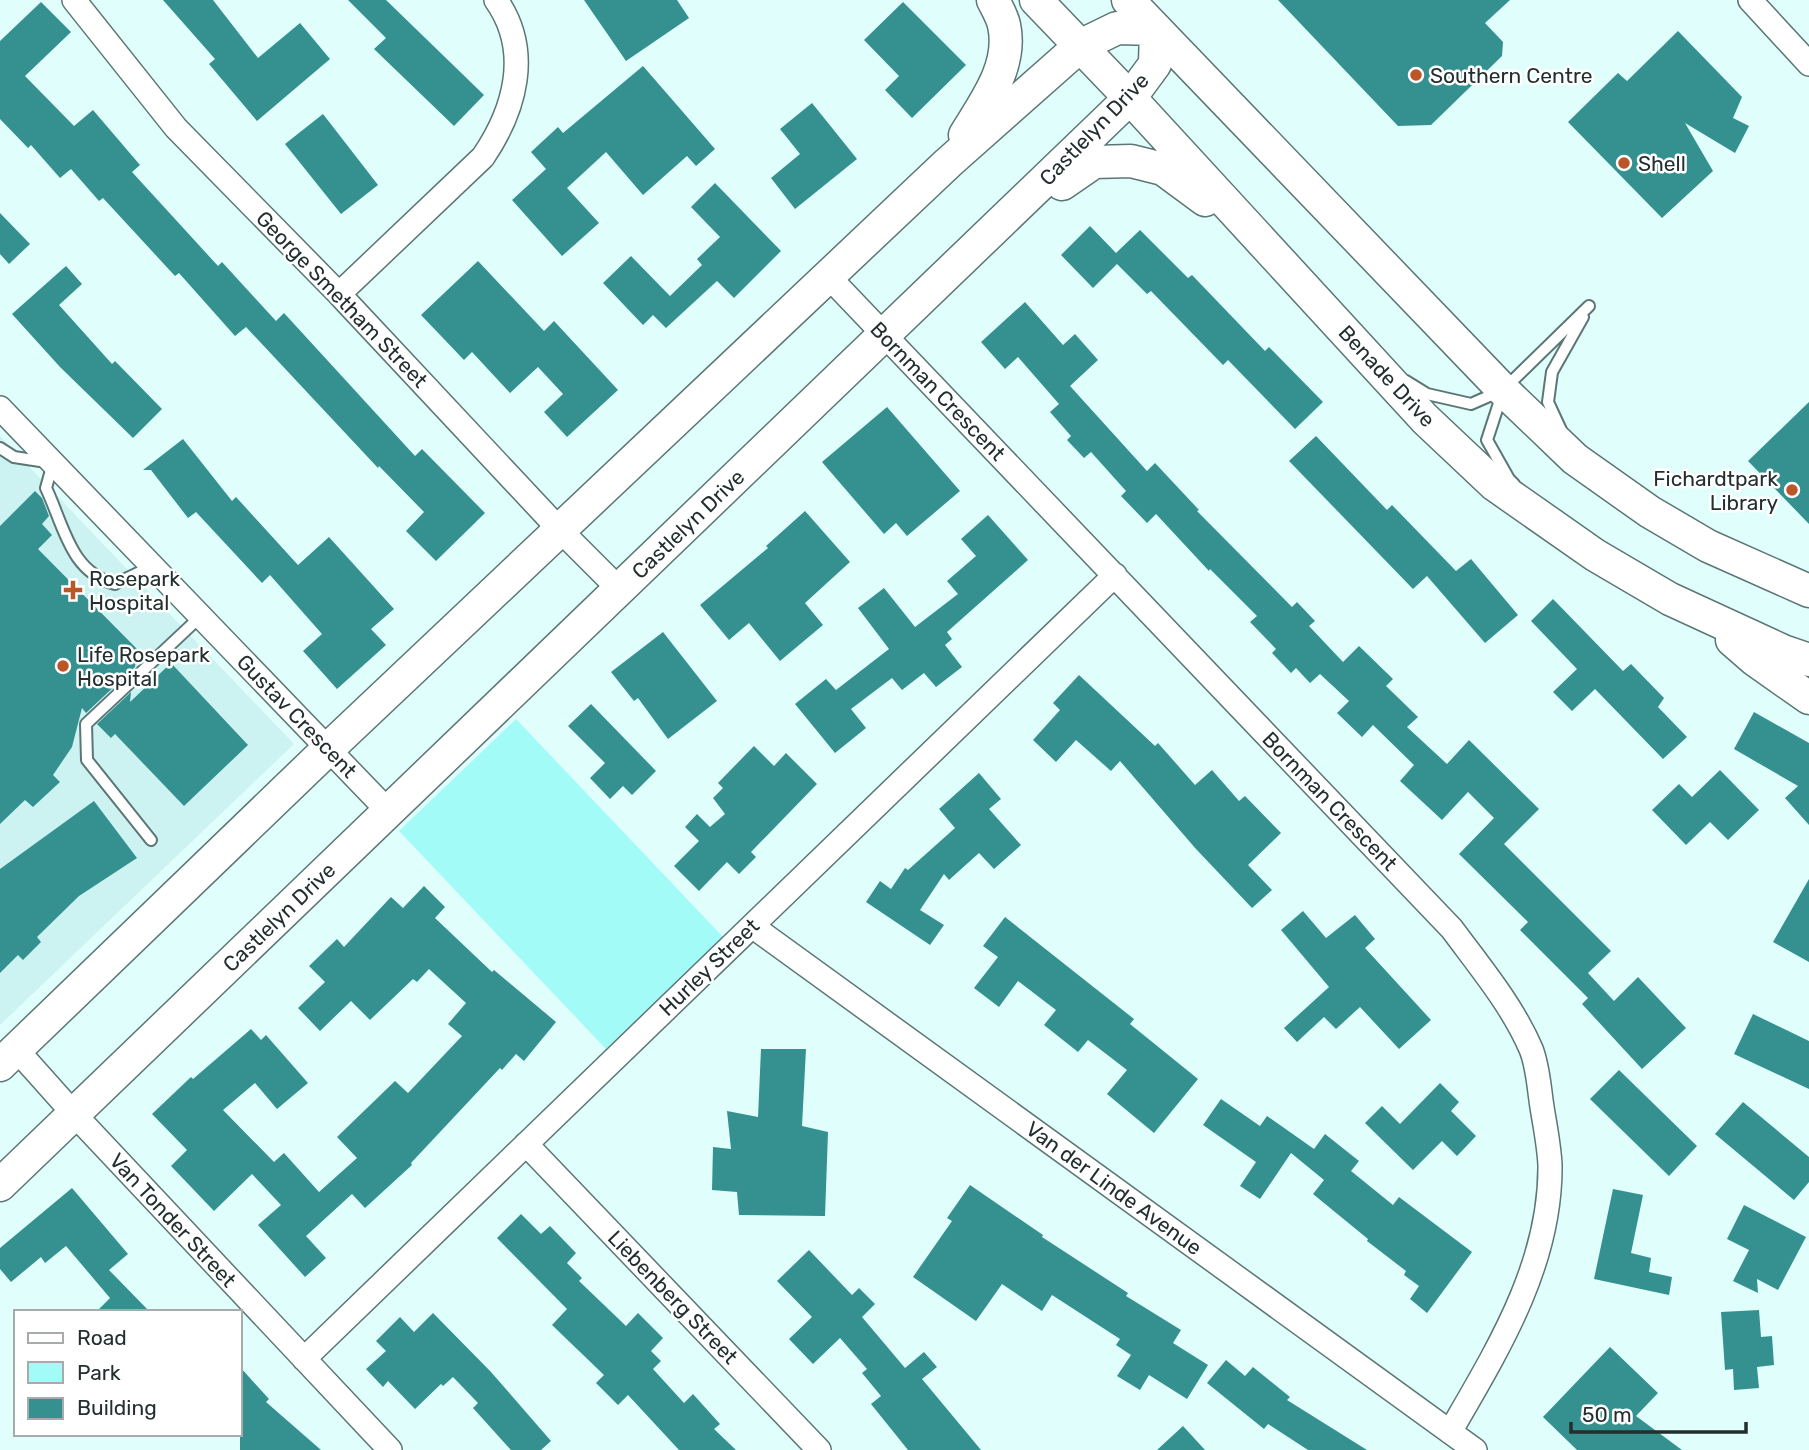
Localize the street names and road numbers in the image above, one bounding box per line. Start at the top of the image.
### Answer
street label: Castlelyn Drive [1034,68,1154,190]
street label: George Smetham Street [251,205,433,393]
street label: Bornman Crescent [865,316,1011,466]
street label: Benade Drive [1334,320,1440,432]
street label: Castlelyn Drive [627,464,749,584]
street label: Gustav Crescent [232,649,362,783]
street label: Bornman Crescent [1257,726,1403,876]
street label: Castlelyn Drive [218,857,340,977]
street label: Hurley Street [654,913,764,1021]
street label: Van der Linde Avenue [1021,1116,1207,1260]
street label: Van Tonder Street [105,1148,241,1292]
street label: Liebenberg Street [603,1225,743,1369]

